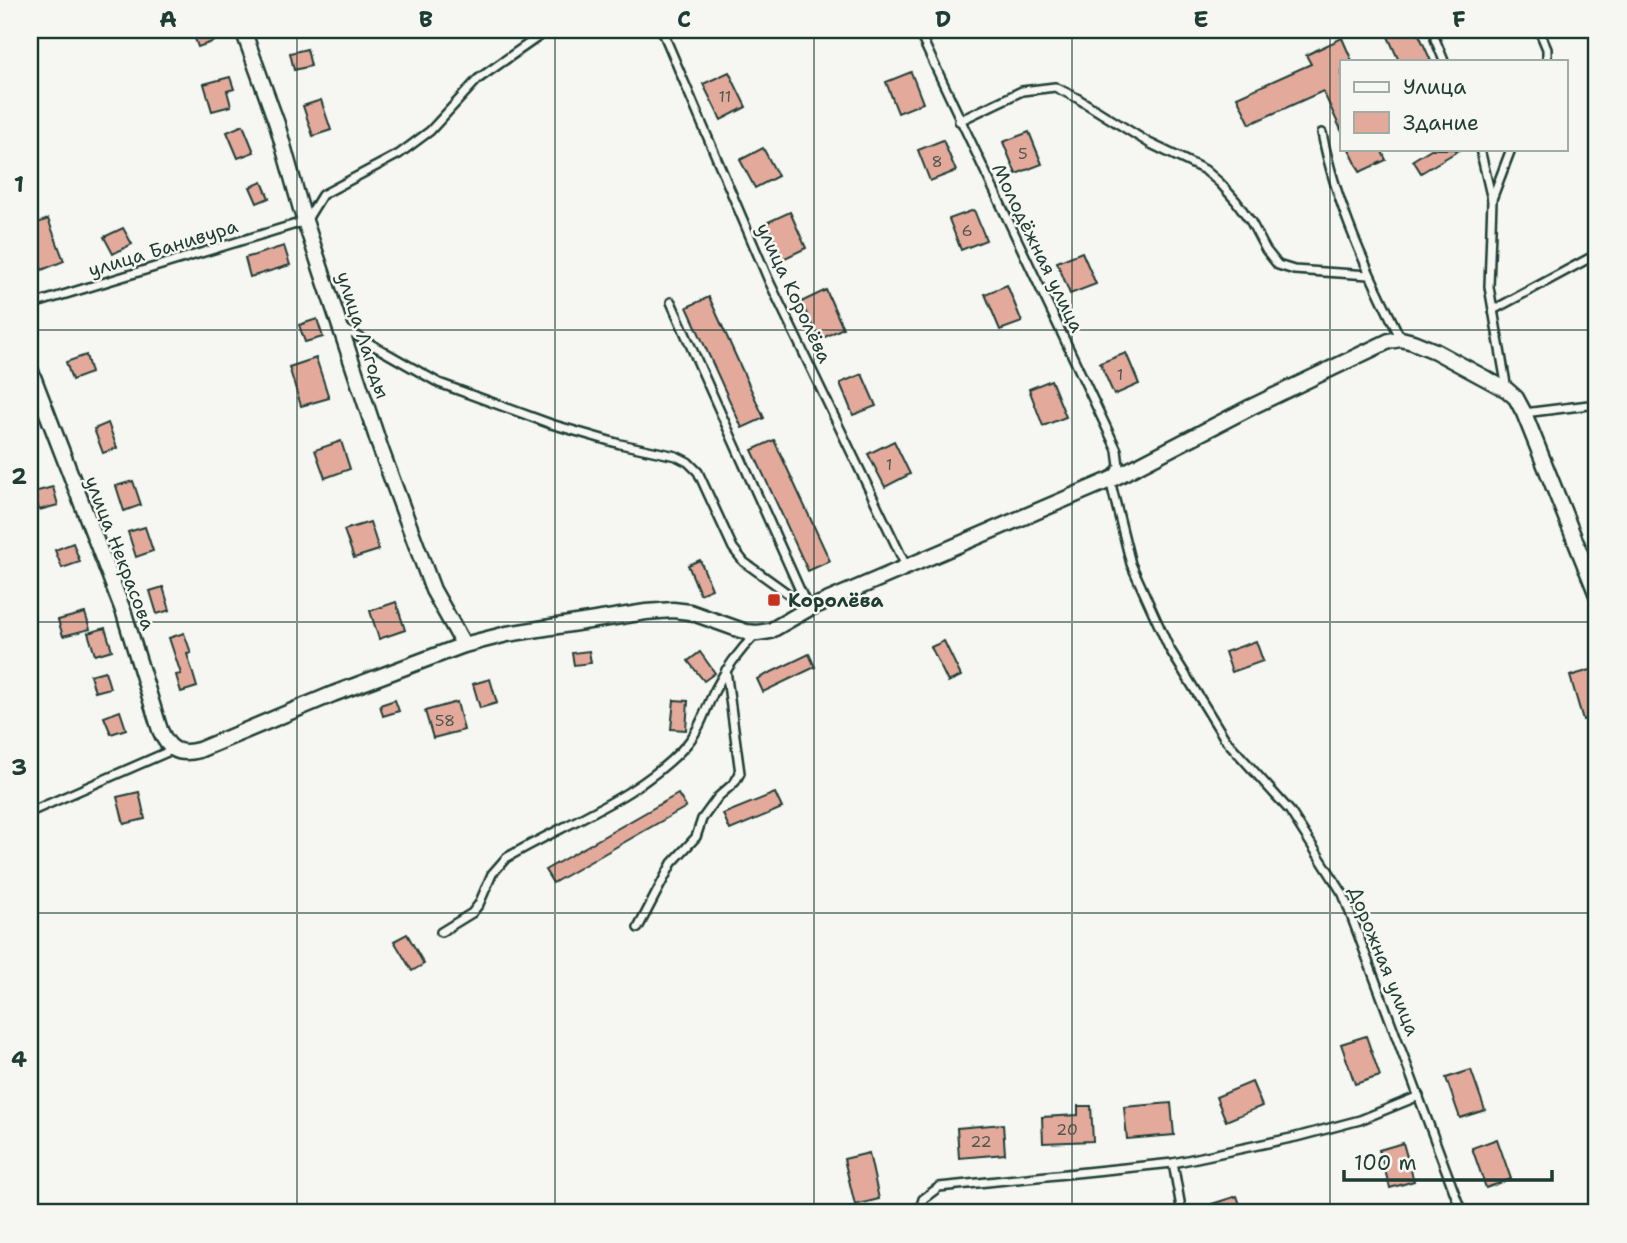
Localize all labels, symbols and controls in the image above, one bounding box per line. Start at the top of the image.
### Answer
text: A [159,4,177,34]
text: B [419,4,433,34]
text: C [677,4,691,34]
text: D [935,4,951,34]
text: E [1193,4,1209,34]
text: F [1452,4,1466,34]
legend [1340,60,1568,150]
text: Улица [1403,73,1466,101]
house number: 11 [719,86,731,107]
text: Здание [1403,109,1479,137]
house number: 5 [1018,143,1028,164]
house number: 8 [931,151,943,172]
street label: Молодёжная улица [986,159,1090,337]
text: 1 [14,169,24,199]
street label: улица Банивура [85,213,241,283]
street label: улица Королёва [751,219,837,367]
house number: 6 [961,220,973,241]
street label: улица Лагоды [331,268,395,402]
house number: 1 [1117,364,1123,385]
house number: 1 [886,454,892,475]
text: 2 [11,461,27,491]
street label: улица Некрасова [79,472,161,634]
place label: Королёва [788,588,883,613]
marker: Королёва [766,592,782,608]
house number: 58 [435,710,455,731]
text: 3 [11,752,27,782]
street label: Дорожная улица [1343,883,1425,1040]
text: 4 [11,1044,27,1074]
house number: 20 [1056,1119,1078,1140]
house number: 22 [970,1131,992,1152]
scale bar [1344,1138,1552,1182]
text: 100 m [1354,1149,1417,1177]

